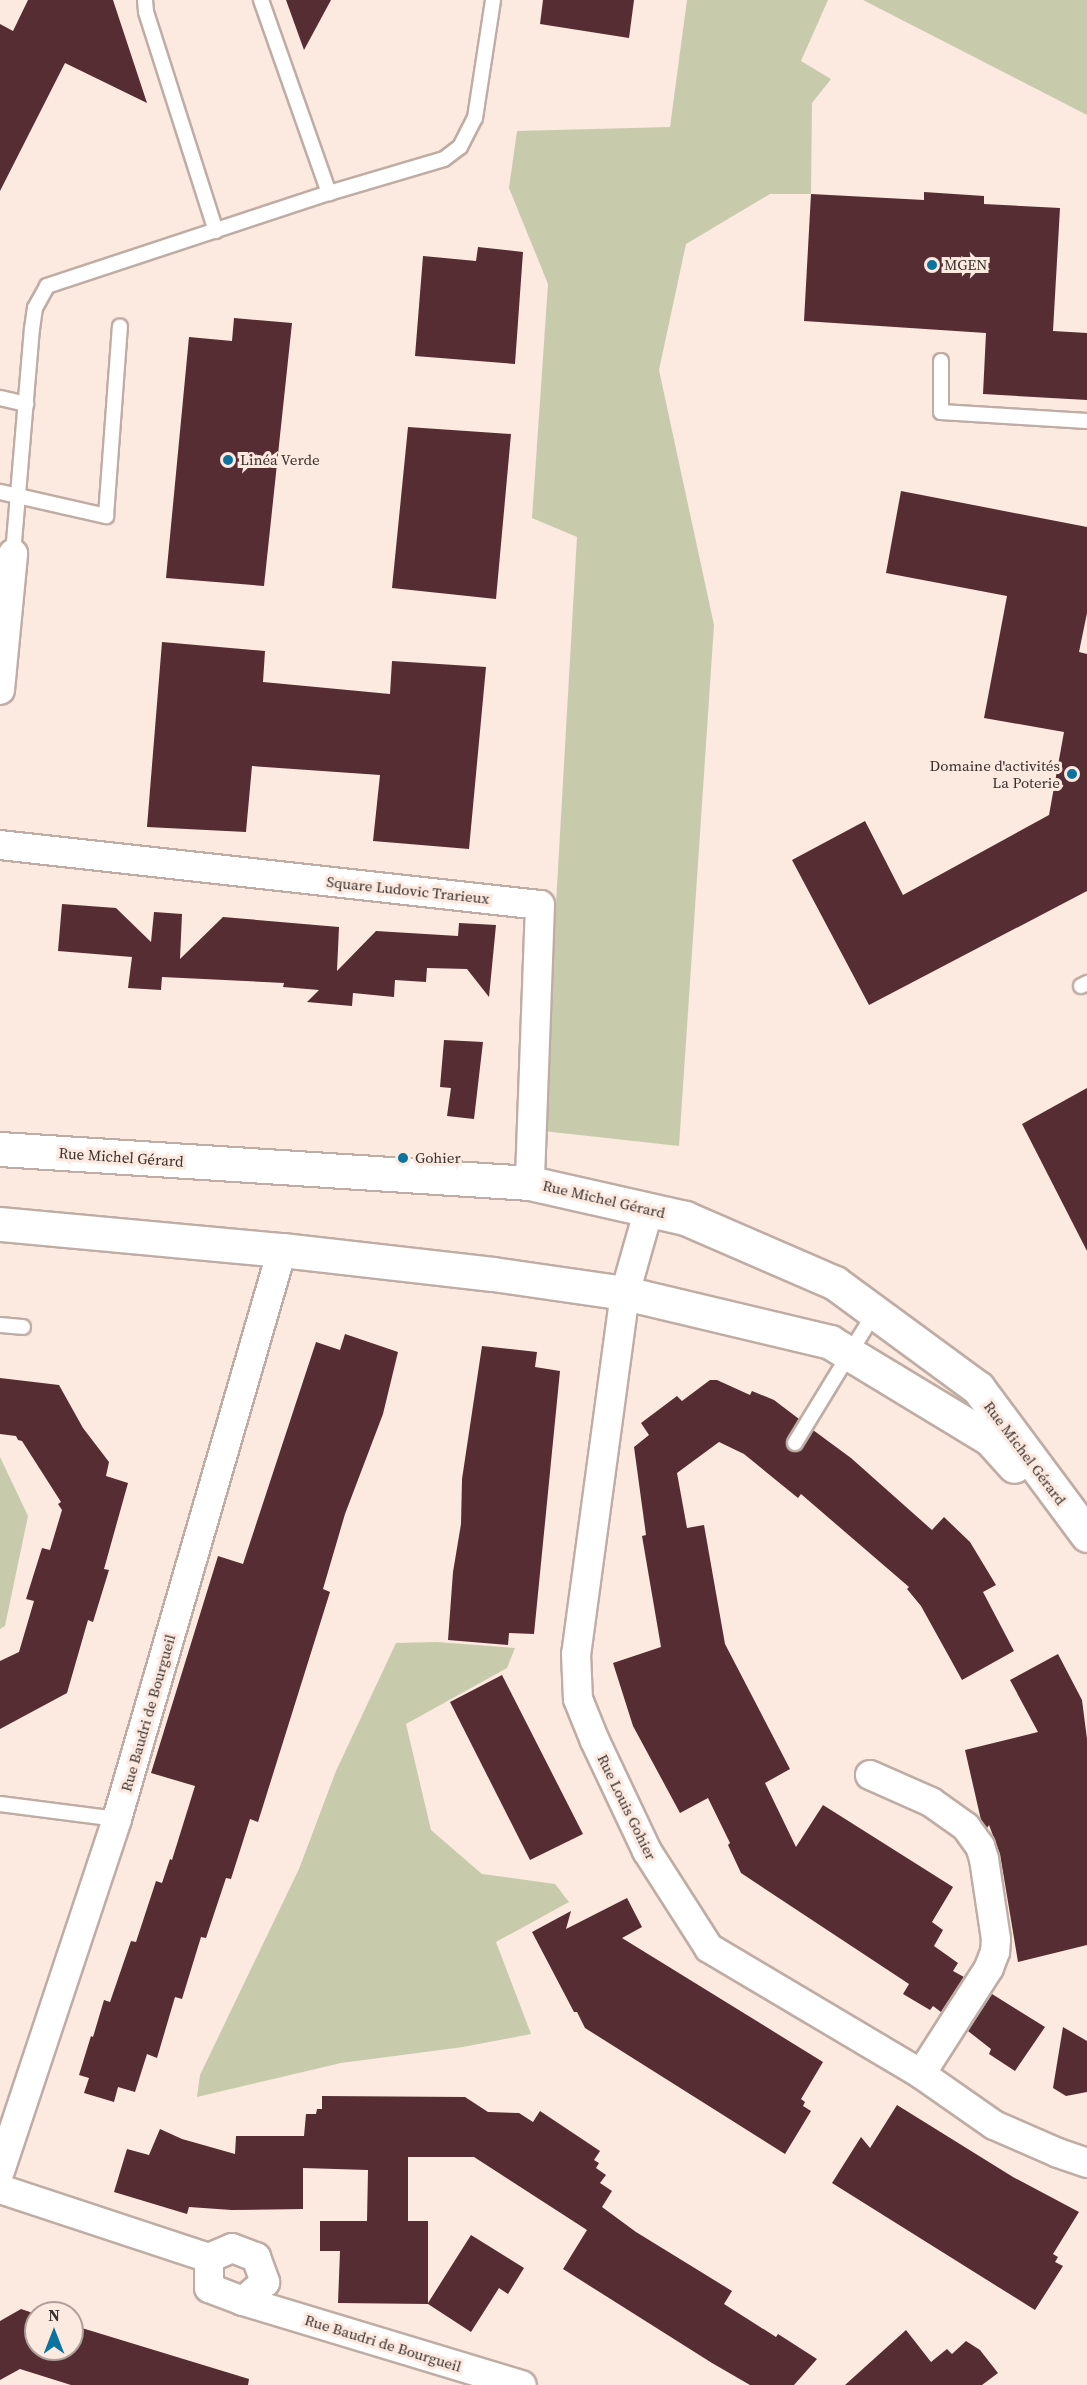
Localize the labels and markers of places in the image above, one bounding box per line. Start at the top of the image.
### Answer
place label: MGEN [944,256,987,274]
marker: MGEN [925,258,939,272]
place label: Linéa Verde [240,451,320,469]
marker: Linéa Verde [221,453,235,467]
place label: Domaine d'activités La Poterie [930,756,1060,791]
marker: Domaine d'activités La Poterie [1065,767,1079,781]
place label: Gohier [415,1149,461,1167]
marker: Gohier [396,1151,410,1165]

